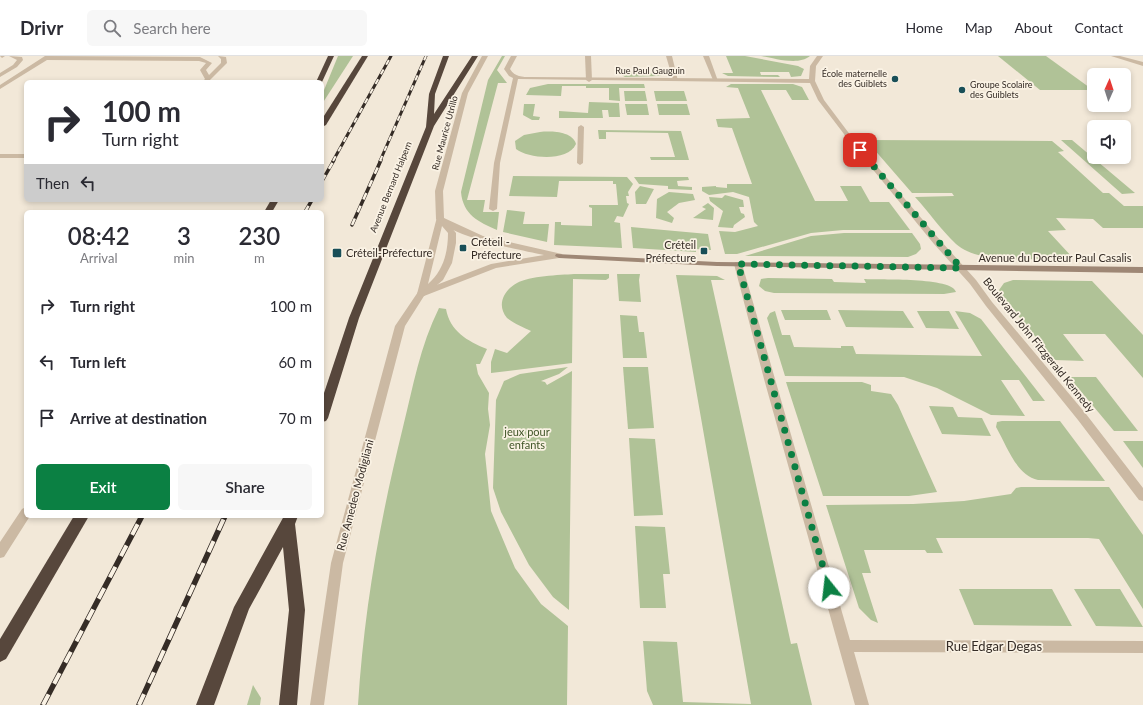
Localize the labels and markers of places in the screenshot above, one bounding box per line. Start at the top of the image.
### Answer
place label: École maternelle des Guiblets [822,68,887,89]
marker: École maternelle des Guiblets [890,74,900,84]
place label: Groupe Scolaire des Guiblets [970,79,1033,100]
marker: Groupe Scolaire des Guiblets [957,85,967,95]
pin [843,133,877,167]
place label: Créteil - Préfecture [471,235,522,261]
place label: Créteil Préfecture [646,238,696,264]
marker: Créteil - Préfecture [458,243,468,253]
place label: Créteil-Préfecture [346,246,433,259]
marker: Créteil Préfecture [699,246,709,256]
marker: Créteil-Préfecture [331,247,343,259]

